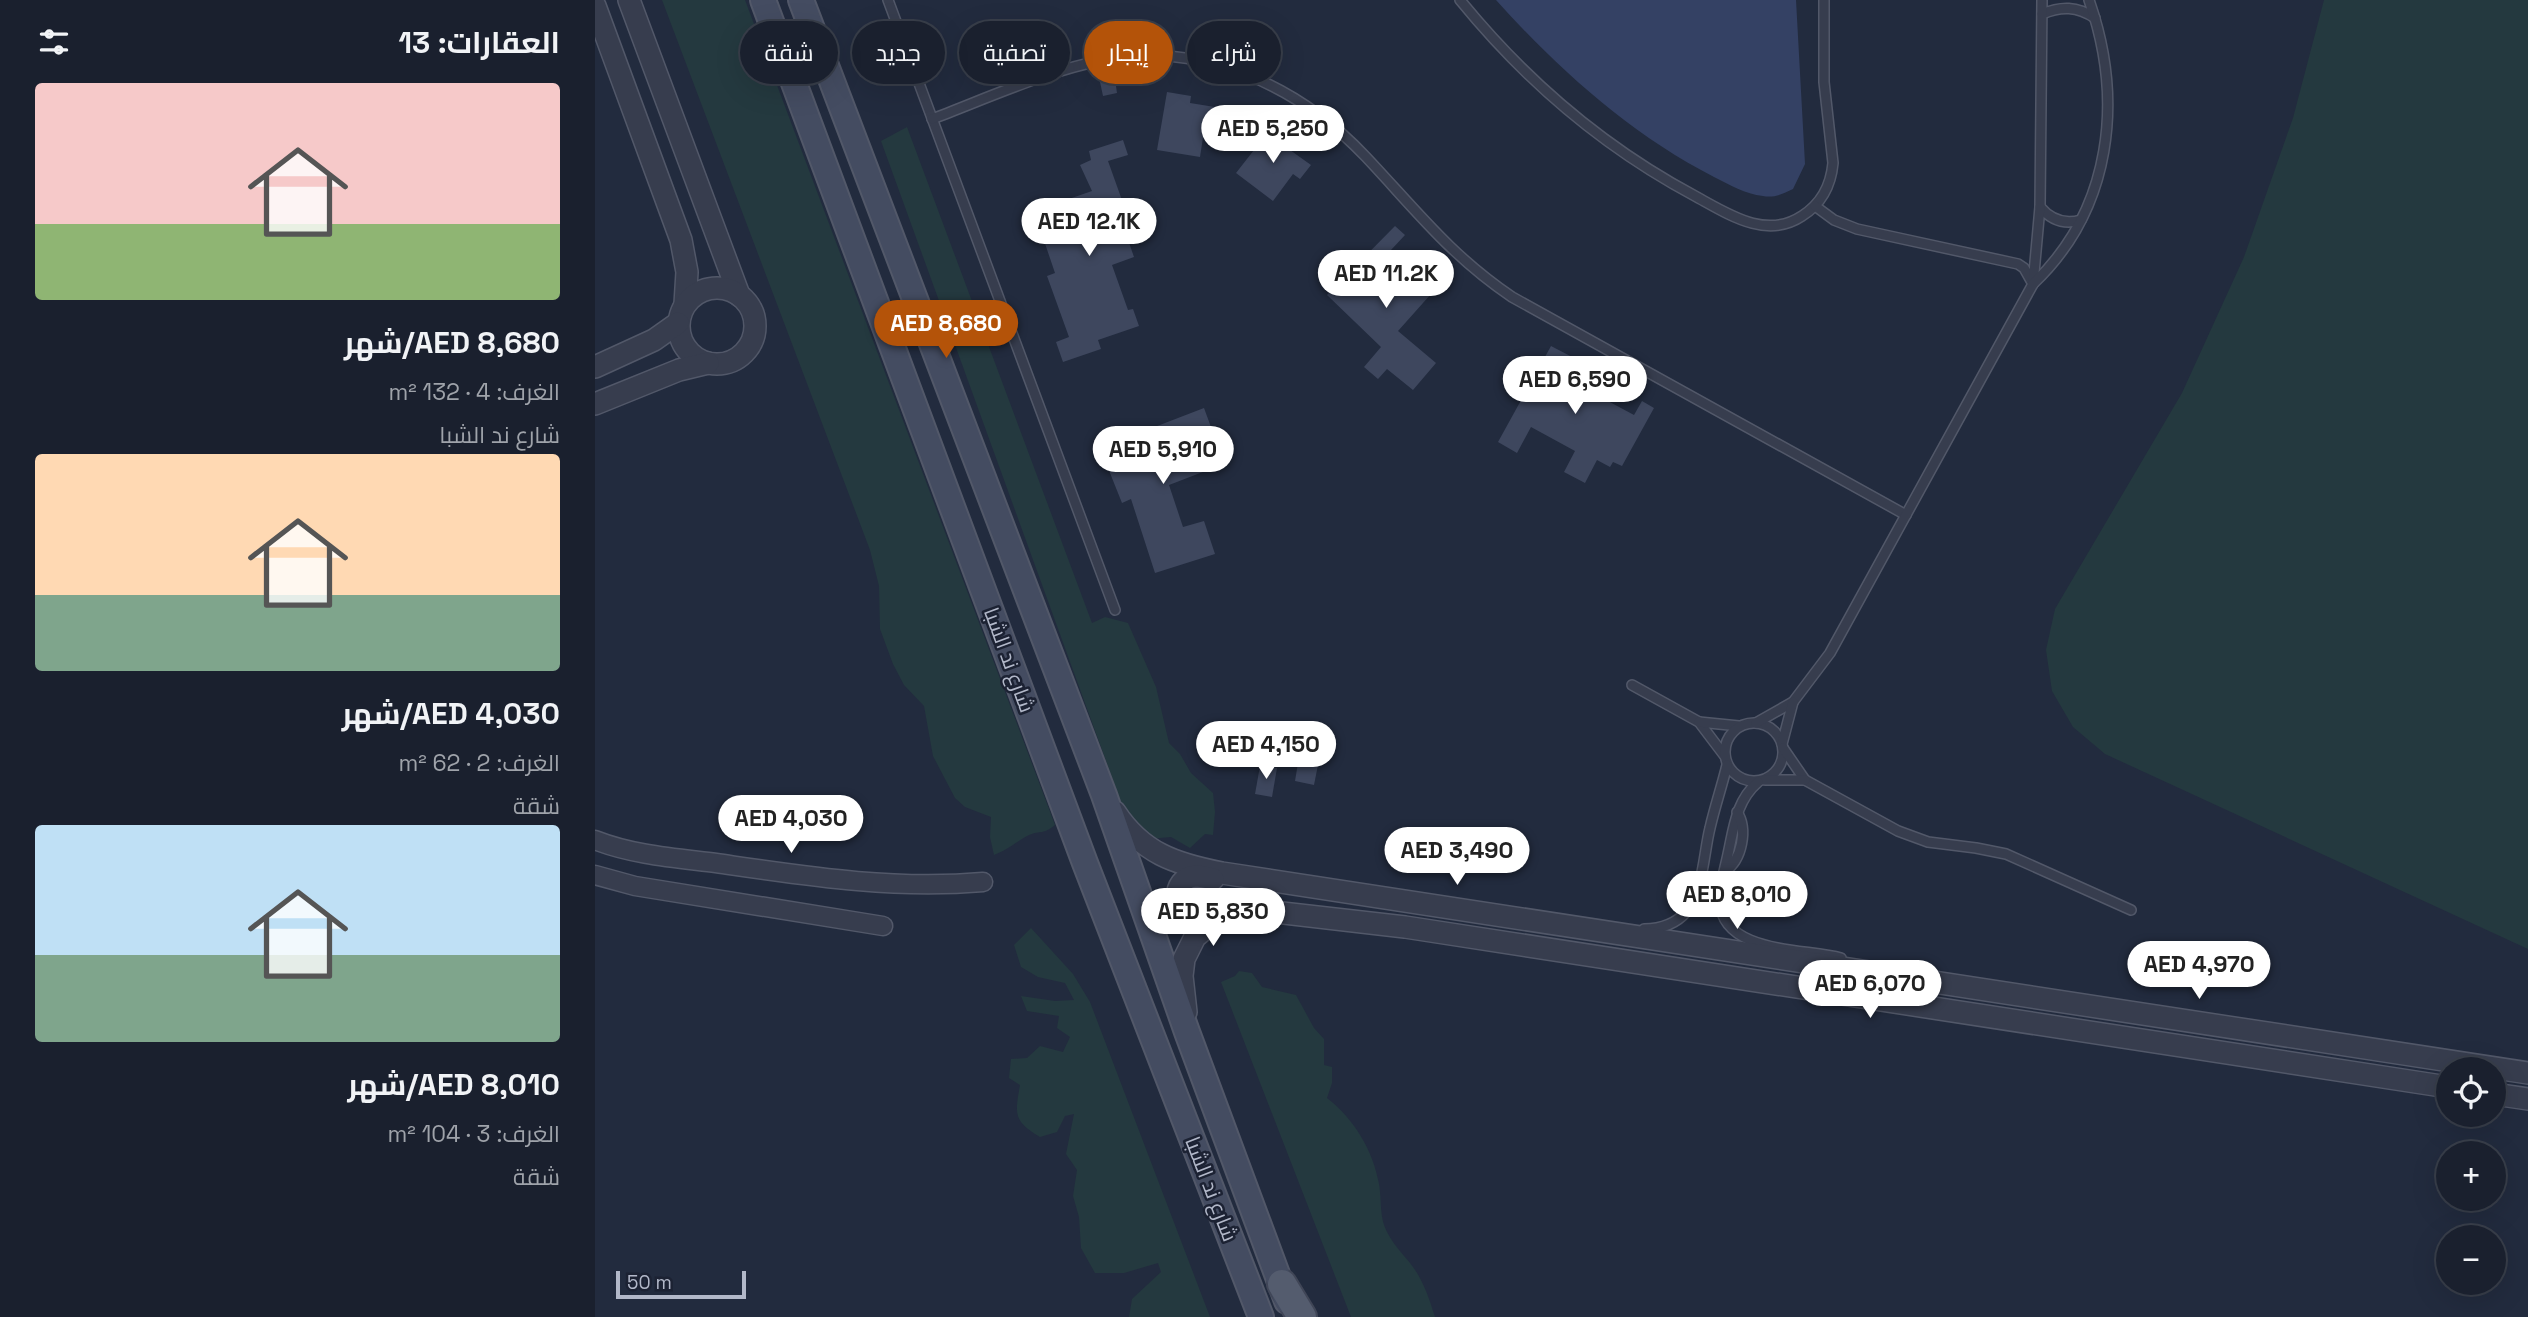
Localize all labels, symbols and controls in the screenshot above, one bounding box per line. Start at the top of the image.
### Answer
chip: شقة [740,21,838,84]
chip: جديد [852,21,945,84]
chip: تصفية [959,21,1070,84]
chip: إيجار [1084,21,1173,84]
chip: شراء [1187,21,1281,84]
icon: filters [35,23,73,61]
text: العقارات: 13 [398,23,560,62]
pin: AED 5,250 [1193,106,1353,165]
text: AED 5,250 [1217,113,1329,143]
icon: home [235,129,361,255]
pin: AED 12.1K [1009,198,1169,258]
text: AED 12.1K [1038,206,1141,236]
pin: AED 11.2K [1306,250,1466,310]
text: AED 11.2K [1334,258,1438,288]
pin: AED 8,680 [866,300,1026,360]
text: AED 8,680 [890,308,1002,338]
text: AED 8,680/شهر [344,323,560,362]
pin: AED 6,590 [1495,356,1655,416]
text: AED 6,590 [1519,364,1631,394]
text: الغرف: 4 · 132 m² [388,377,560,407]
text: شارع ند الشبا [439,420,560,450]
pin: AED 5,910 [1083,426,1243,486]
text: AED 5,910 [1109,434,1217,464]
icon: home [235,500,361,626]
street label: شارع ند الشبا [977,603,1041,717]
text: AED 4,030/شهر [342,694,560,733]
pin: AED 4,150 [1186,722,1346,781]
text: AED 4,150 [1212,729,1320,759]
text: الغرف: 2 · 62 m² [398,748,560,778]
text: شقة [513,791,560,821]
pin: AED 4,030 [711,796,871,855]
text: AED 4,030 [734,803,848,833]
pin: AED 3,490 [1377,828,1537,887]
text: AED 3,490 [1401,835,1513,865]
icon: home [235,871,361,997]
pin: AED 8,010 [1657,872,1817,931]
text: AED 8,010 [1683,879,1791,909]
pin: AED 5,830 [1133,888,1293,948]
text: AED 5,830 [1157,896,1269,926]
pin: AED 4,970 [2119,942,2279,1001]
text: AED 4,970 [2143,949,2255,979]
pin: AED 6,070 [1790,960,1950,1020]
text: AED 6,070 [1814,968,1926,998]
map controls [2436,1057,2506,1295]
button: locate [2436,1057,2506,1127]
text: AED 8,010/شهر [348,1065,560,1104]
text: الغرف: 3 · 104 m² [388,1119,560,1149]
street label: شارع ند الشبا [1178,1133,1244,1245]
button: + [2436,1141,2506,1211]
text: شقة [513,1162,560,1192]
button: − [2436,1225,2506,1295]
scale bar [616,1268,745,1300]
text: 50 m [627,1270,672,1295]

